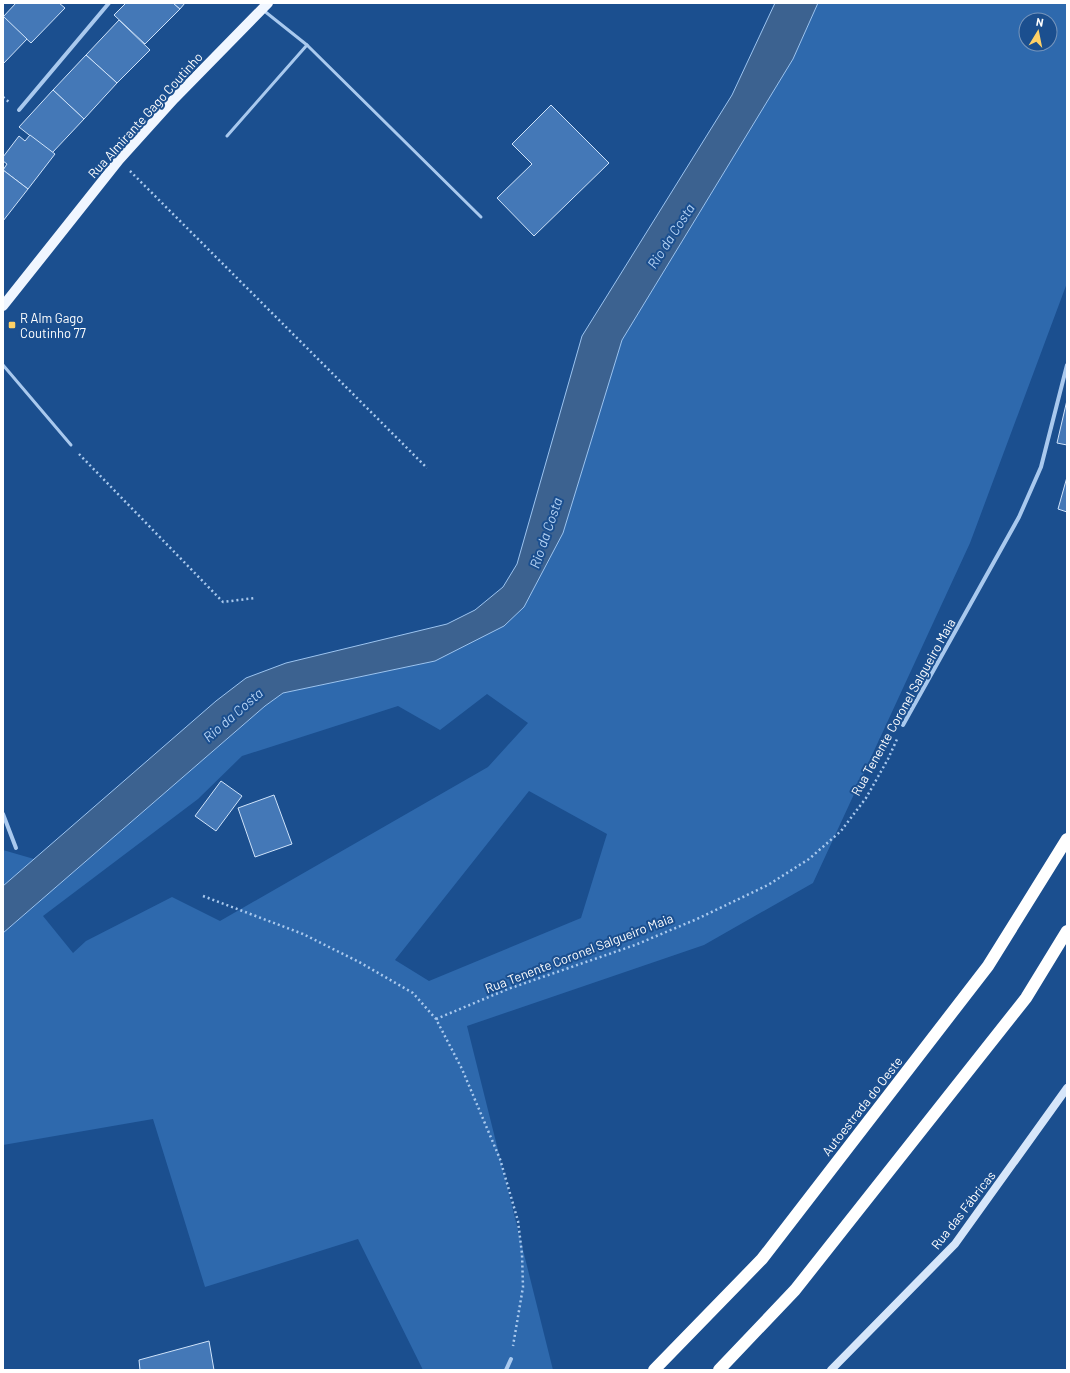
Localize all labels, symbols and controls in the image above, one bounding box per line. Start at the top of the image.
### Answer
north arrow [1018,12,1058,52]
text: N [1035,15,1045,29]
street label: Rua Almirante Gago Coutinho [84,49,206,181]
water label: Rio da Costa [643,200,698,271]
place label: R Alm Gago Coutinho 77 [20,310,86,341]
marker: R Alm Gago Coutinho 77 [7,320,17,330]
water label: Rio da Costa [525,495,566,571]
street label: Rua Tenente Coronel Salgueiro Maia [847,616,959,798]
water label: Rio da Costa [199,684,266,745]
street label: Rua Tenente Coronel Salgueiro Maia [483,910,675,996]
street label: Autoestrada do Oeste [818,1053,906,1159]
street label: Rua das Fábricas [927,1168,999,1252]

